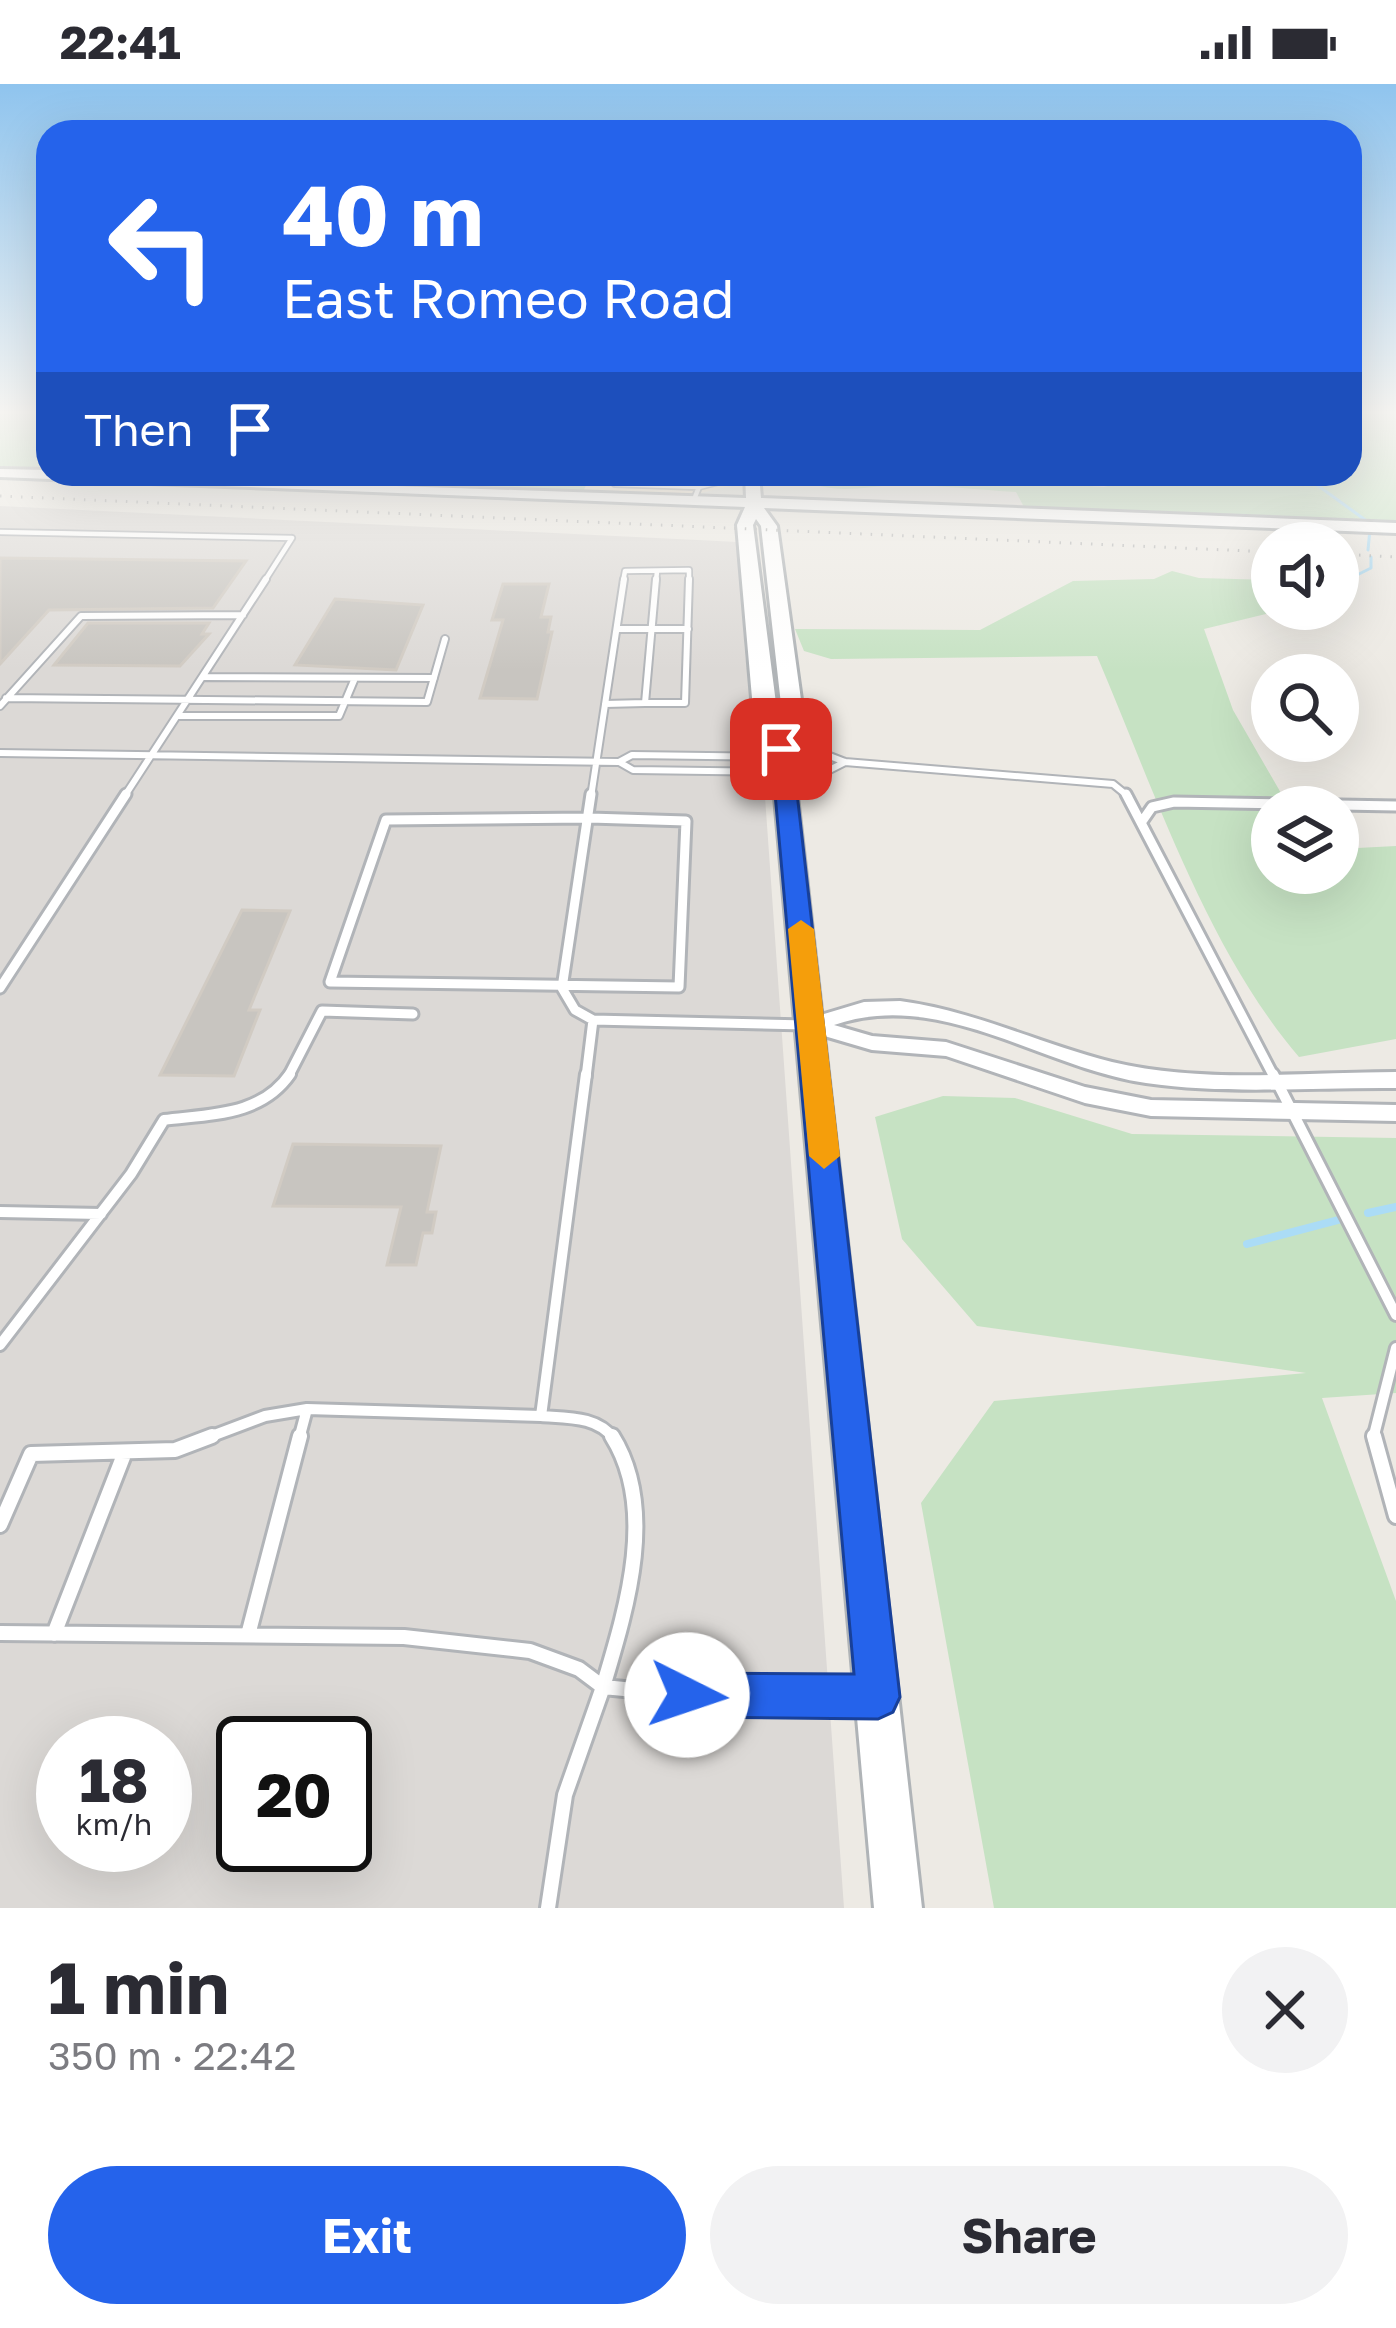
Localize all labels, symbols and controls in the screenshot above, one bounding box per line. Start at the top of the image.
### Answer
text: 22:41 [60,15,181,69]
text: 40 m [282,164,484,264]
icon: left [84,168,240,324]
text: East Romeo Road [282,265,735,330]
icon: arrive [217,396,283,462]
text: Then [84,402,193,456]
map controls [1251,522,1359,894]
button: sound [1251,522,1359,630]
button: search [1251,654,1359,762]
pin [730,698,832,800]
icon: arrive [748,716,814,782]
button: layers [1251,786,1359,894]
position arrow [624,1632,750,1758]
speed limit sign: 20 [216,1716,372,1872]
text: 18 [79,1743,149,1815]
text: km/h [76,1806,152,1842]
text: 1 min [48,1943,229,2030]
button: close [1222,1947,1348,2073]
text: 350 m · 22:42 [48,2032,296,2079]
button: Exit [48,2166,686,2304]
button: Share [710,2166,1348,2304]

